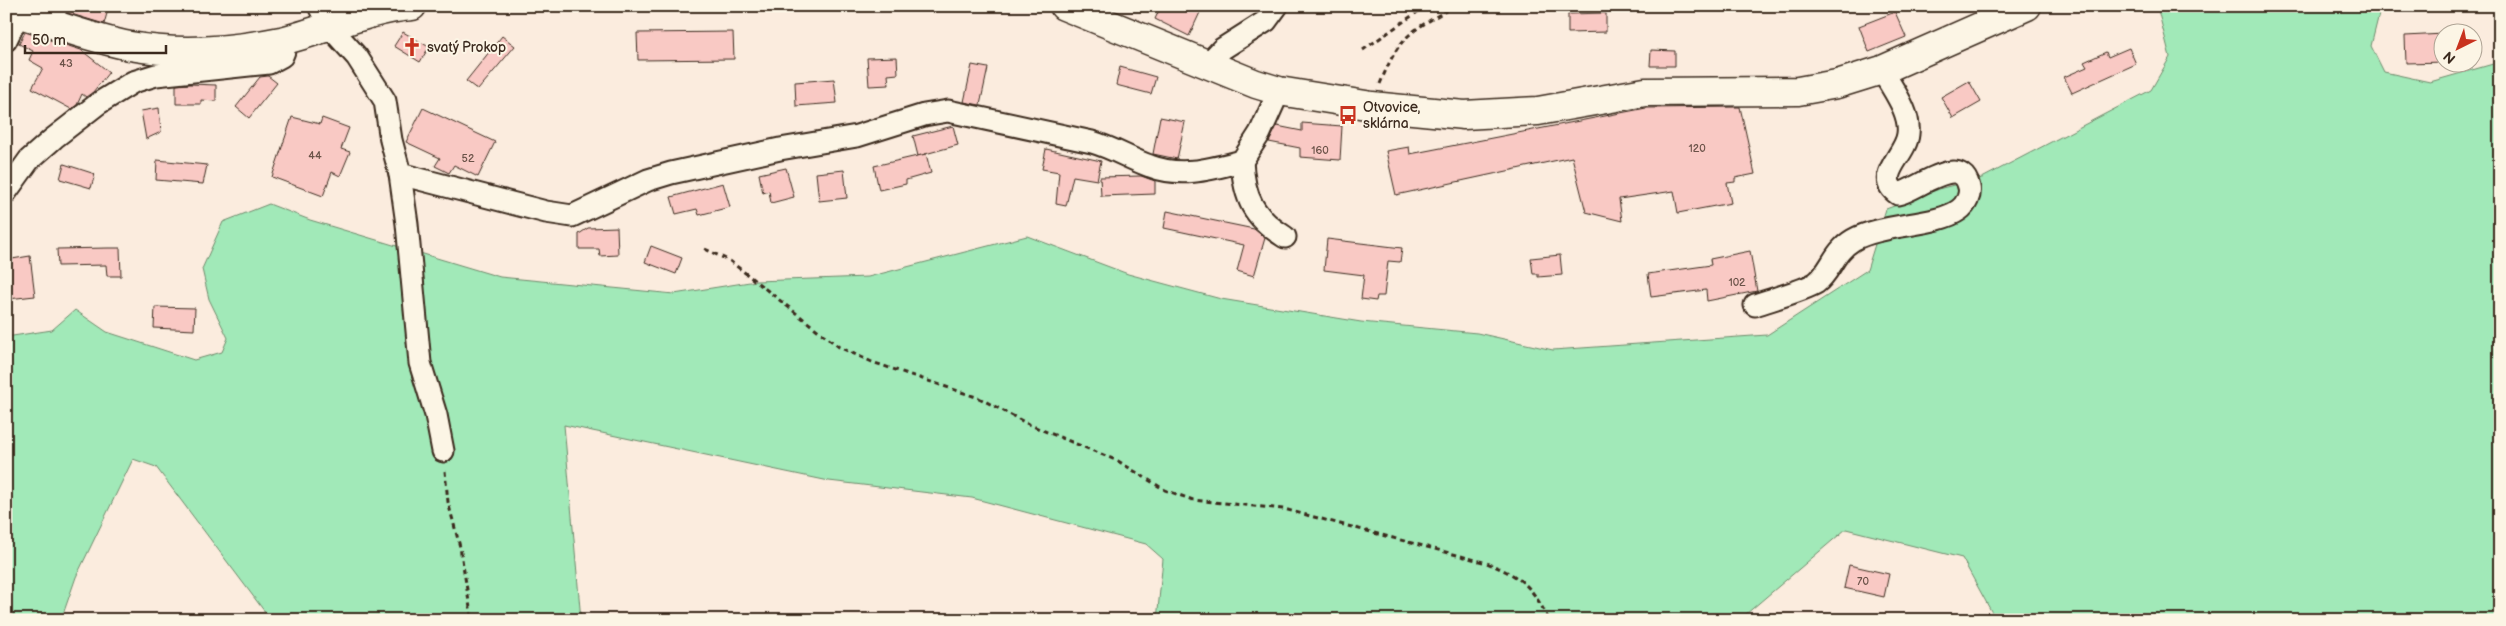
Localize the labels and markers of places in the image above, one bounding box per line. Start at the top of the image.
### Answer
church icon: svatý Prokop [401,36,423,58]
place label: svatý Prokop [427,39,506,56]
place label: Otvovice, sklárna [1363,99,1420,132]
bus stop icon: Otvovice, sklárna [1337,104,1359,126]

